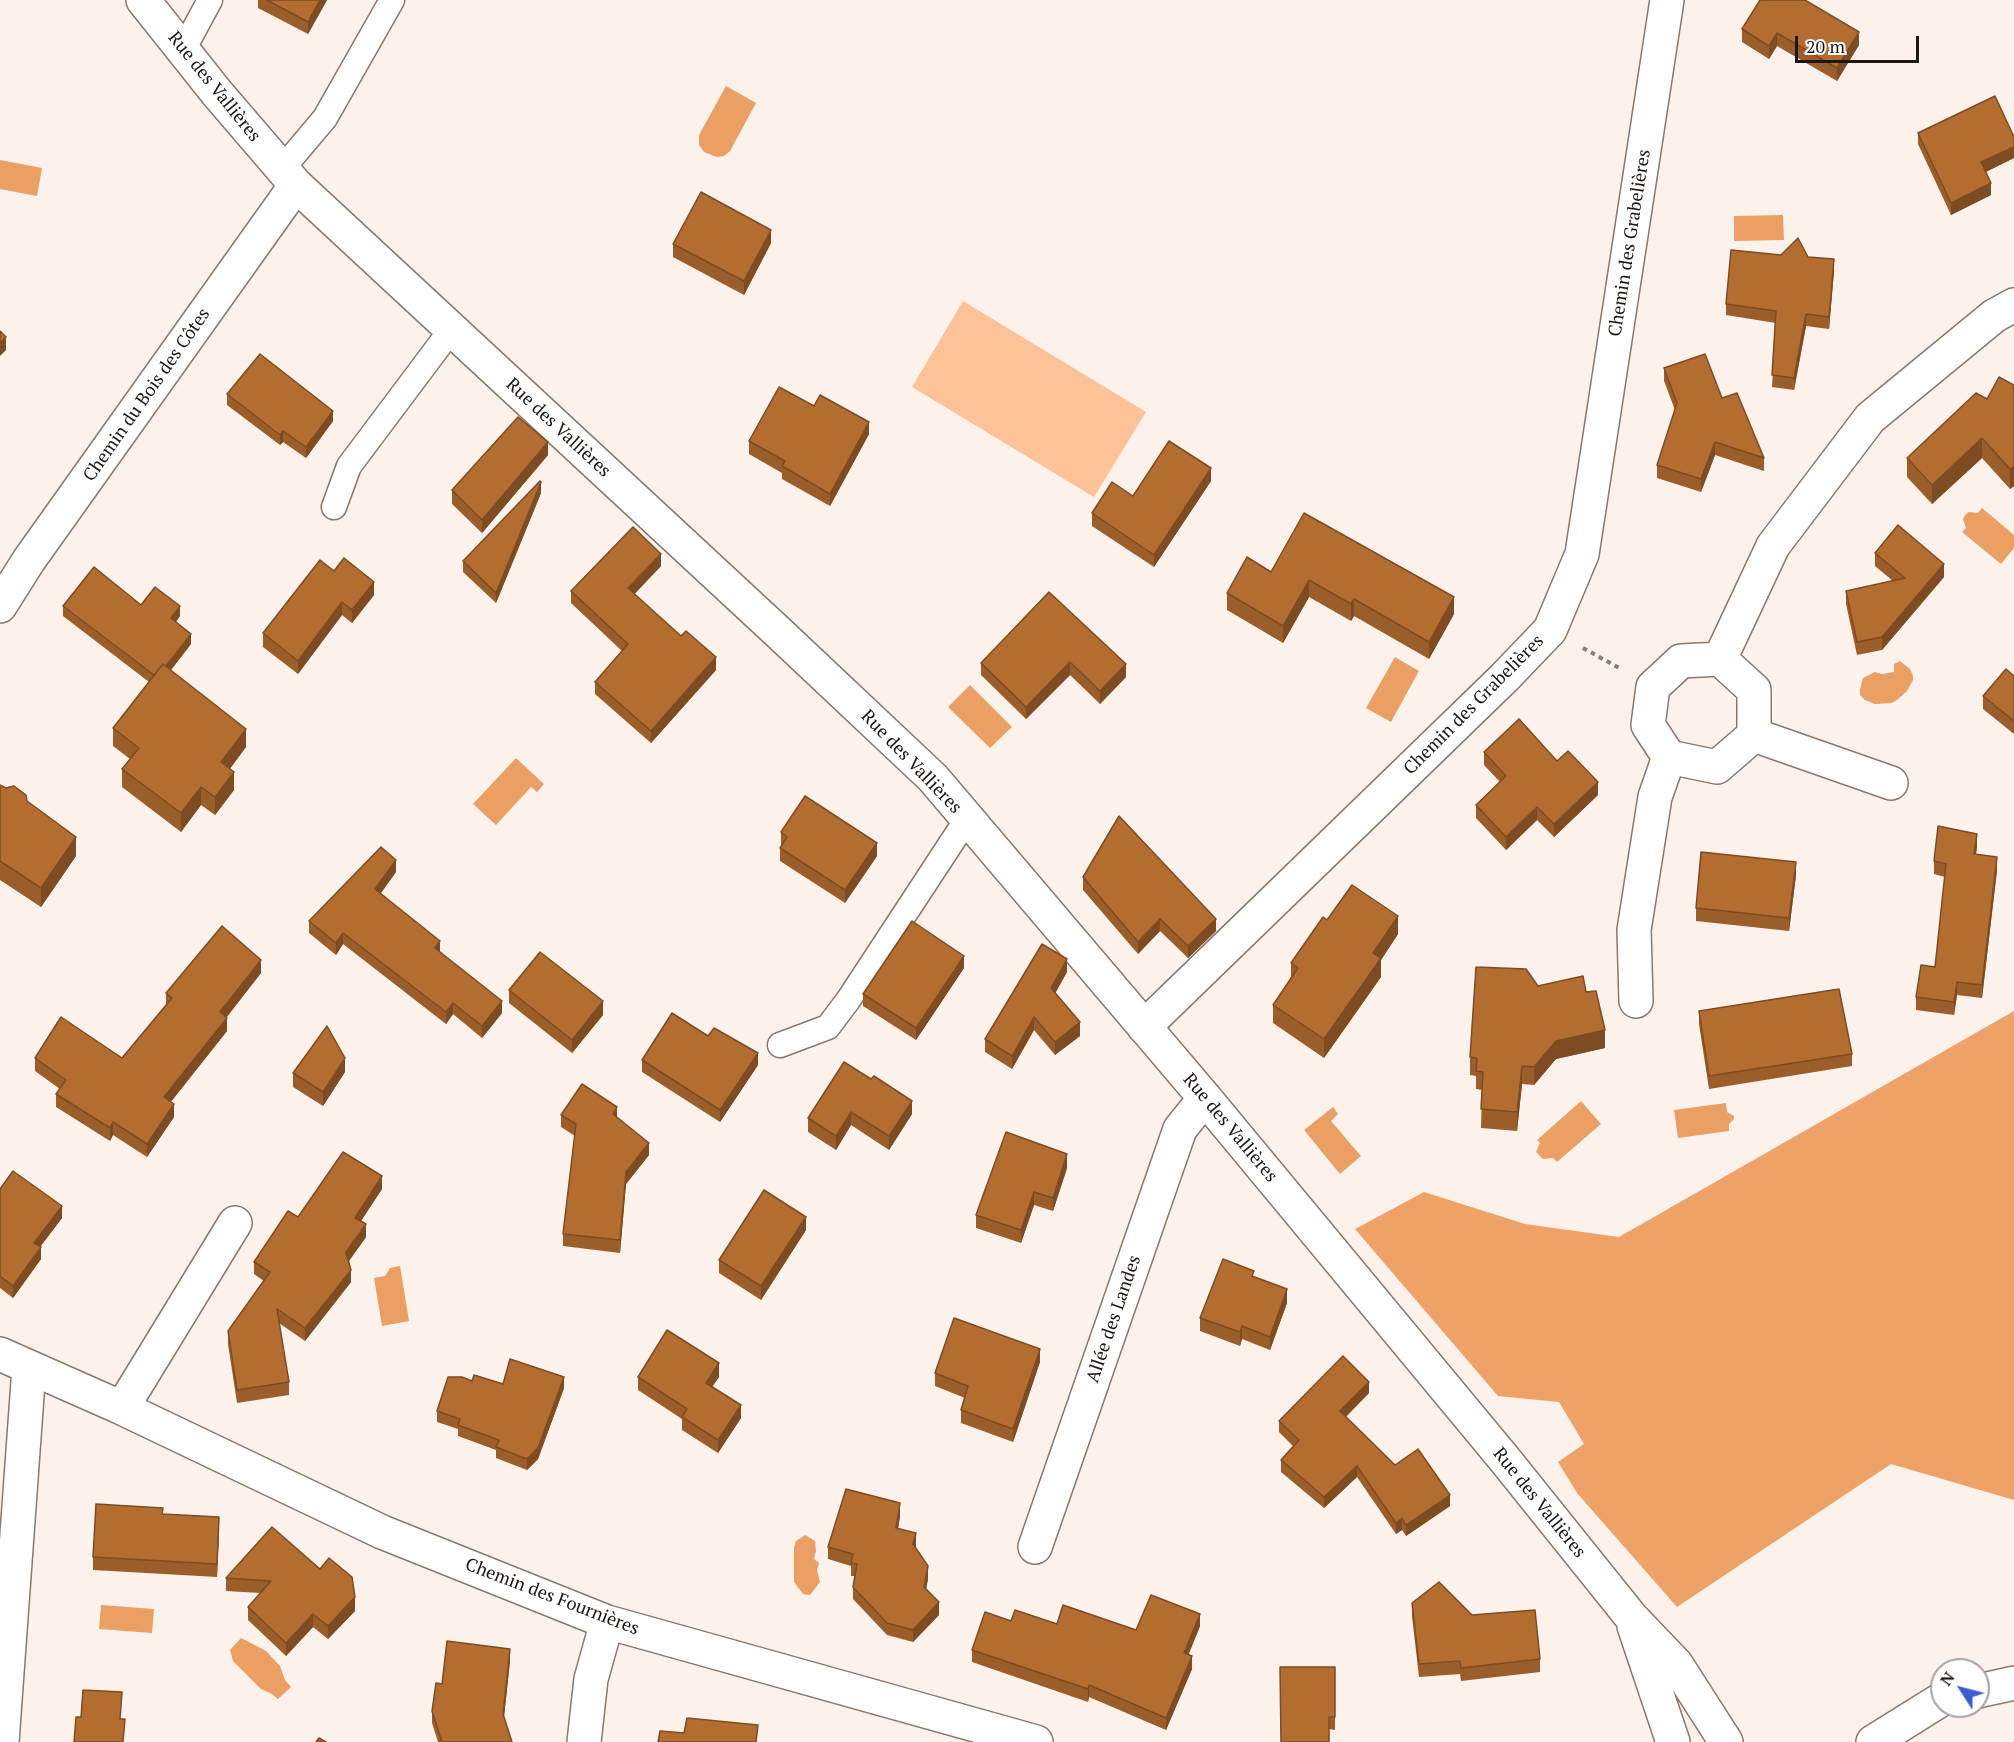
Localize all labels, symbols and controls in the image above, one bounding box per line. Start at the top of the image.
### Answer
scale bar [1798,24,1922,62]
street label: Rue des Vallières [163,28,265,146]
text: 20 m [1806,34,1845,58]
street label: Chemin des Grabelières [1605,148,1655,338]
street label: Chemin du Bois des Côtes [79,304,215,486]
street label: Rue des Vallières [501,374,615,482]
street label: Chemin des Grabelières [1399,630,1549,780]
street label: Rue des Vallières [856,706,966,818]
street label: Rue des Vallières [1178,1069,1282,1187]
street label: Allée des Landes [1082,1252,1146,1386]
street label: Rue des Vallières [1488,1444,1590,1562]
street label: Chemin des Fournières [462,1554,642,1640]
north arrow [1930,1658,1990,1718]
text: N [1935,1667,1960,1690]

